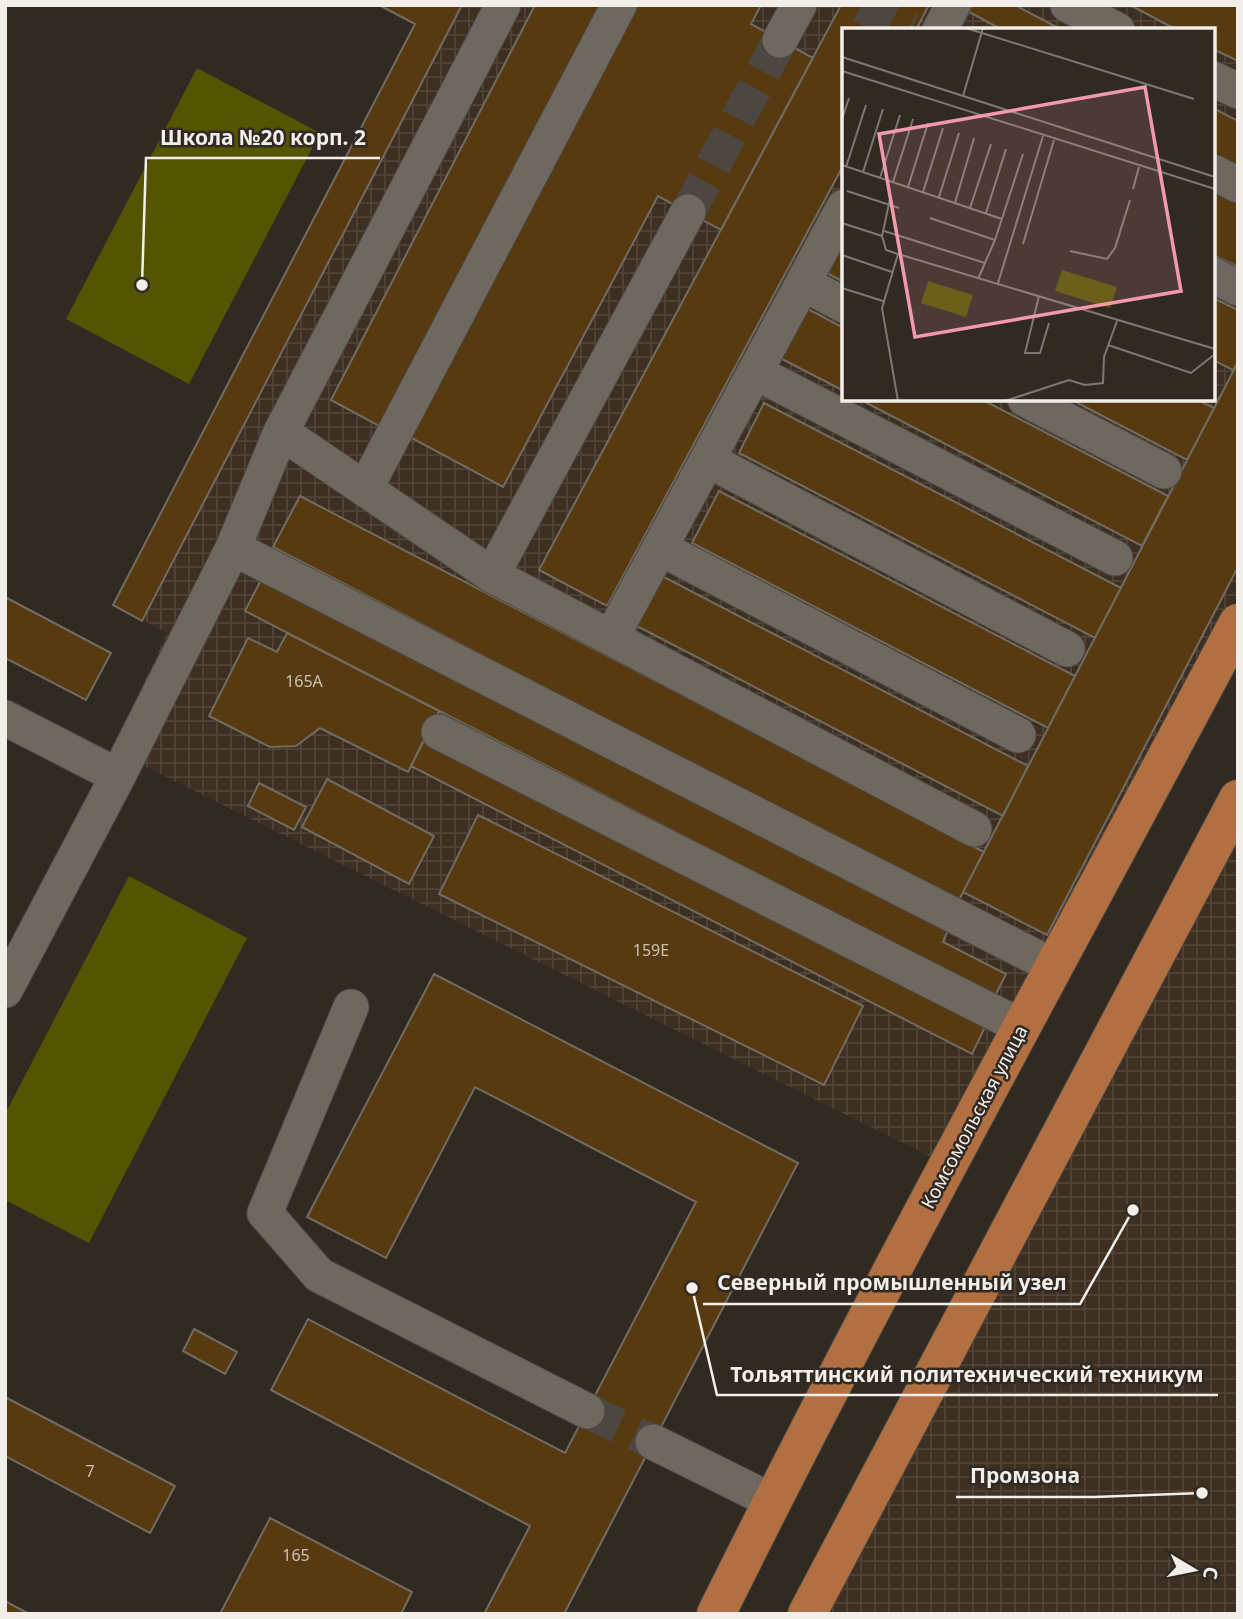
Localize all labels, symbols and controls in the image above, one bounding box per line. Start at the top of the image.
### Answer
inset map [842,28,1215,401]
callout: Школа №20 корп. 2 [146,116,380,158]
text: Школа №20 корп. 2 [160,123,366,151]
house number: 165А [285,670,324,692]
house number: 159Е [633,939,669,961]
street label: Комсомольская улица [914,1021,1034,1213]
callout: Северный промышленный узел [703,1262,1080,1304]
text: Северный промышленный узел [717,1268,1067,1296]
callout: Тольяттинский политехнический техникум [717,1353,1218,1395]
text: Тольяттинский политехнический техникум [730,1360,1204,1388]
callout: Промзона [956,1455,1094,1497]
house number: 7 [85,1460,95,1482]
text: Промзона [970,1461,1080,1489]
north arrow [1159,1535,1229,1605]
house number: 165 [282,1544,310,1566]
text: С [1197,1565,1225,1581]

